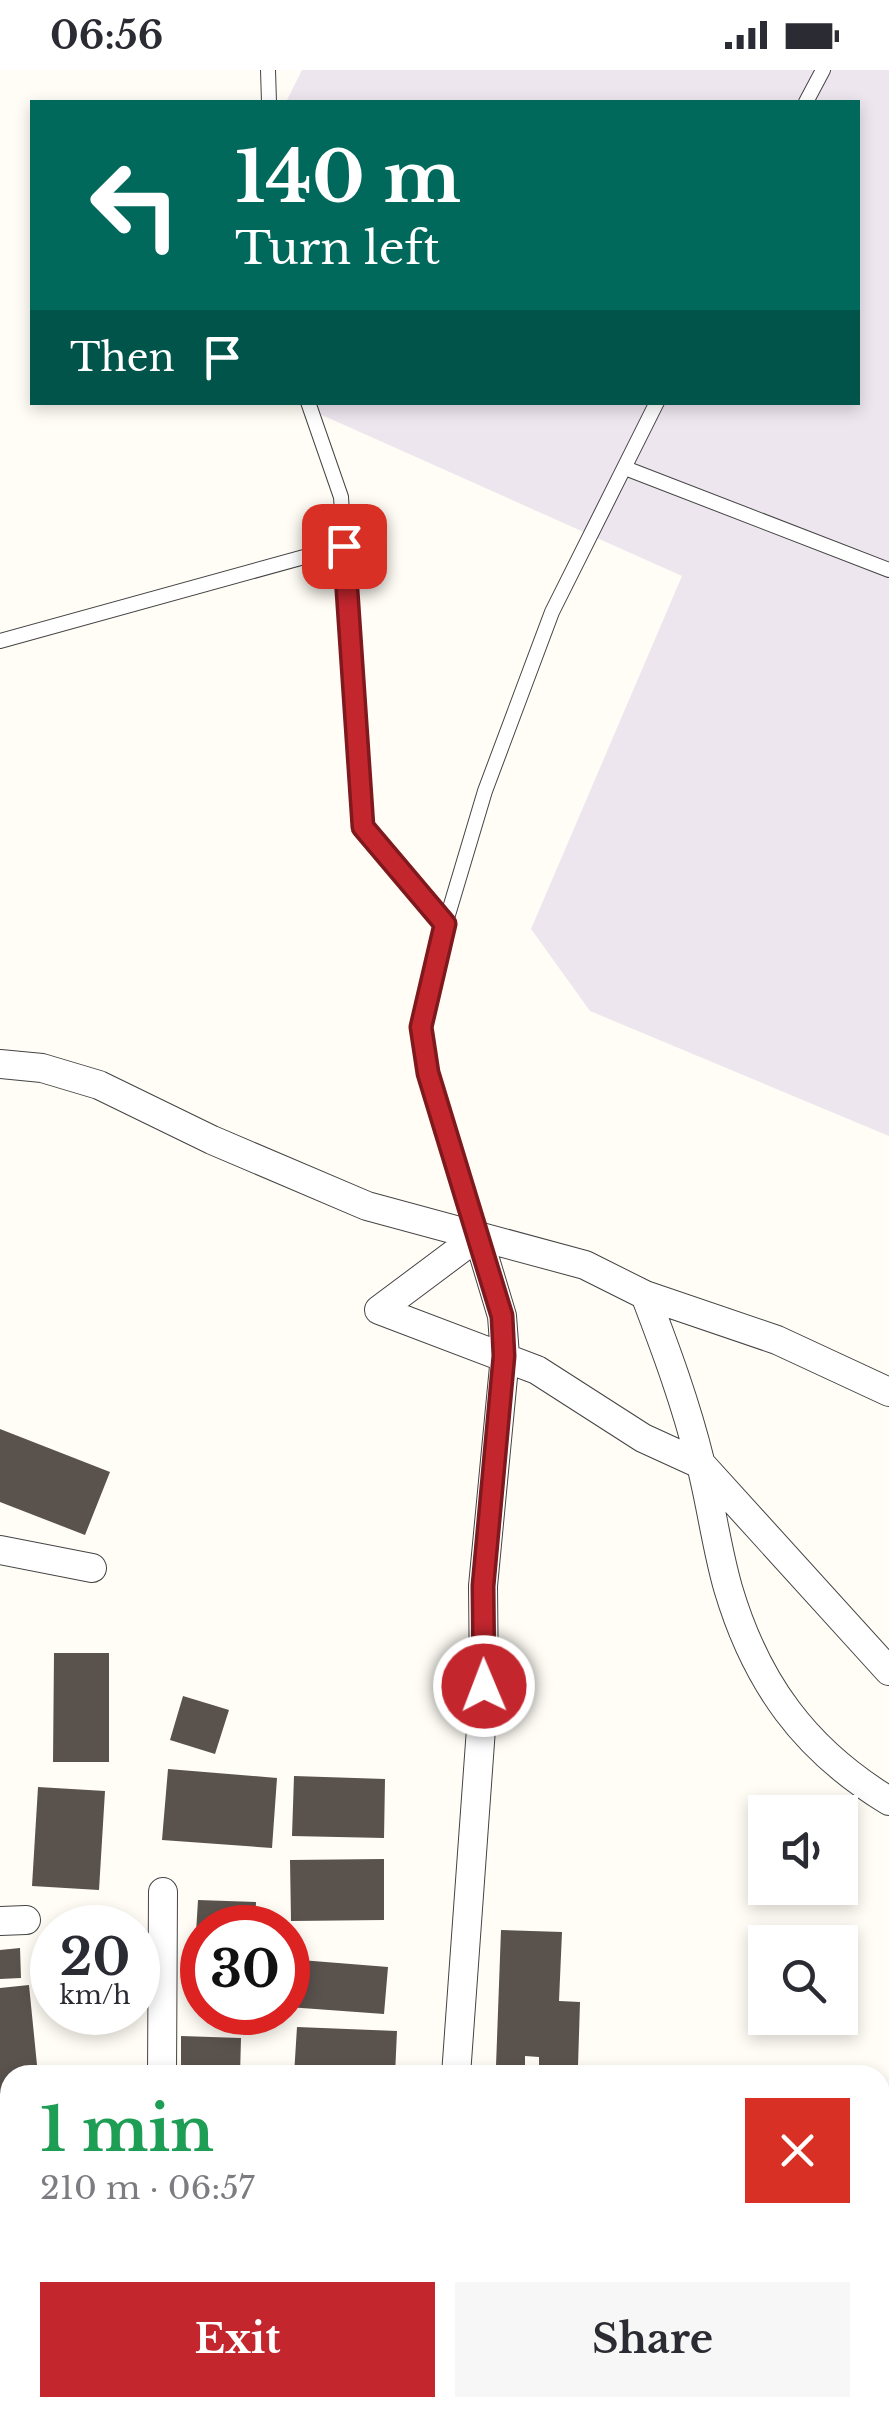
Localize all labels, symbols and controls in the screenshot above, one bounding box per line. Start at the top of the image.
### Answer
text: 06:56 [50,12,163,59]
text: 140 m [235,134,461,221]
icon: left [70,140,200,270]
text: Turn left [235,220,440,276]
icon: arrive [195,330,250,385]
text: Then [70,334,175,381]
pin [302,504,387,589]
icon: arrive [317,519,372,574]
position arrow [432,1634,536,1738]
map controls [748,1795,858,2035]
button: sound [748,1795,858,1905]
speed limit sign: 30 [180,1905,310,2035]
button: search [748,1925,858,2035]
text: 20 [60,1926,130,1989]
text: km/h [60,1980,130,2011]
text: 1 min [40,2093,214,2167]
button: close [745,2098,850,2203]
text: 210 m · 06:57 [40,2168,255,2208]
button: Exit [40,2282,435,2397]
button: Share [455,2282,850,2397]

